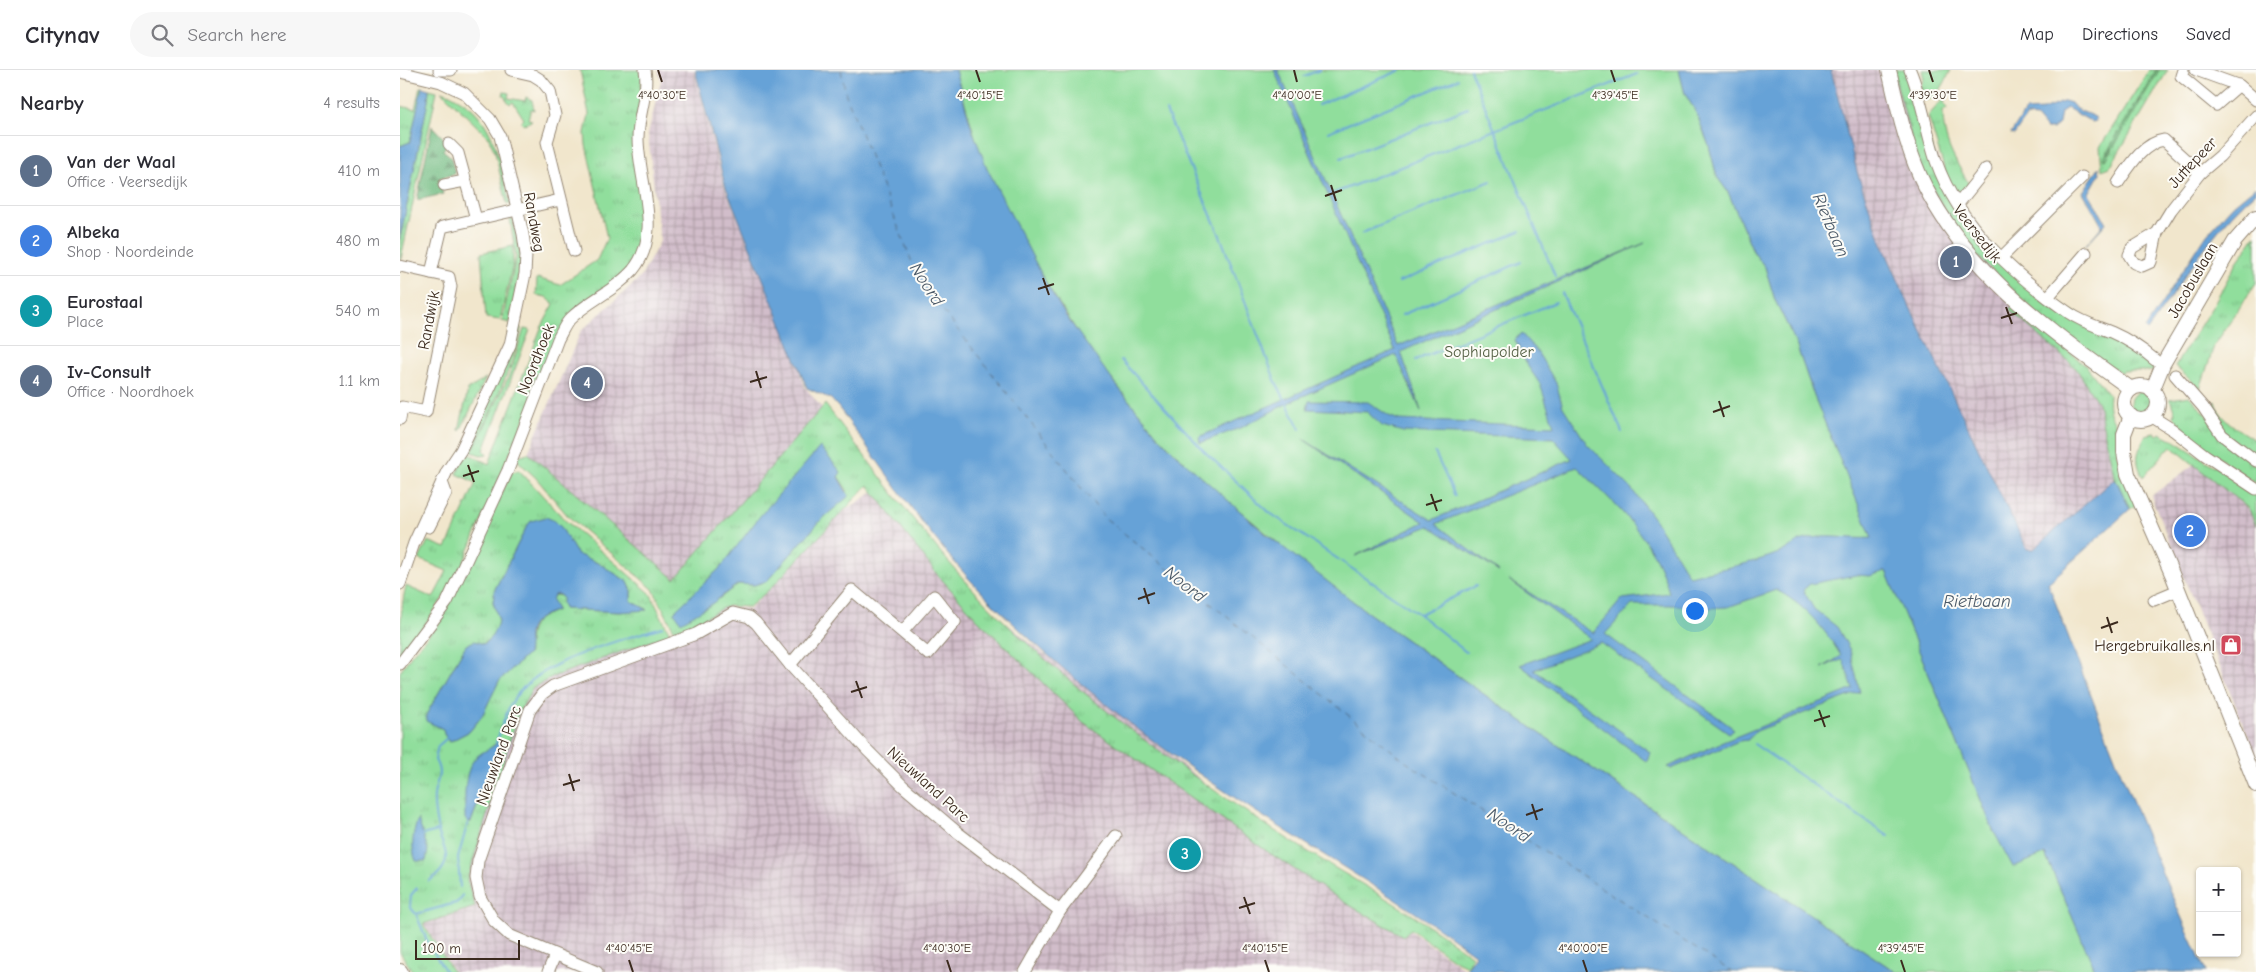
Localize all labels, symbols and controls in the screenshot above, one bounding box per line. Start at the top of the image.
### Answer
search box [130,12,480,57]
text: Citynav [25,21,100,49]
icon: search [148,21,176,49]
text: Search here [188,24,286,46]
text: Map [2020,24,2054,45]
text: Directions [2082,24,2158,45]
text: Saved [2186,24,2231,45]
text: 4°40'30"E [638,88,686,102]
text: 4°40'15"E [957,88,1003,102]
text: 4°40'00"E [1272,88,1322,102]
text: 4°39'45"E [1592,88,1638,102]
text: 4°39'30"E [1909,88,1957,102]
text: Nearby [20,91,84,115]
text: 4 results [323,94,380,112]
street label: Juttepeer [2165,133,2221,192]
text: Van der Waal [67,151,176,173]
text: 1 [33,162,39,180]
text: 410 m [338,162,380,180]
text: Office · Veersedijk [67,173,187,191]
water label: Rietbaan [1808,190,1853,260]
street label: Randweg [520,191,548,254]
street label: Veersedijk [1949,201,2005,266]
text: Albeka [67,221,120,243]
text: 2 [32,232,40,250]
text: 480 m [336,232,380,250]
street label: Jacobuslaan [2164,240,2222,321]
text: Shop · Noordeinde [67,243,194,261]
pin: 1 [1940,243,1972,281]
water label: Noord [905,259,948,310]
street label: Randwijk [414,289,444,351]
text: Eurostaal [67,291,143,313]
text: 3 [32,302,40,320]
text: 540 m [335,302,380,320]
text: Place [67,313,103,331]
street label: Noordhoek [514,321,558,397]
park label: Sophiapolder [1444,343,1534,361]
text: Iv-Consult [67,361,151,383]
pin: 4 [571,364,603,402]
text: 4 [32,372,40,390]
text: 1.1 km [339,372,380,390]
text: Office · Noordhoek [67,383,194,401]
pin: 2 [2174,512,2206,550]
water label: Noord [1160,562,1210,607]
water label: Rietbaan [1943,591,2011,612]
your location [1682,598,1708,624]
shop icon: Hergebruikalles.nl [2219,633,2243,657]
place label: Hergebruikalles.nl [2094,637,2215,655]
street label: Nieuwland Parc [473,703,525,808]
street label: Nieuwland Parc [883,743,973,827]
water label: Noord [1483,804,1534,848]
pin: 3 [1169,835,1201,873]
map controls [2196,867,2241,957]
button: + [2196,867,2241,912]
button: − [2196,912,2241,957]
scale bar [415,937,520,960]
text: 100 m [422,940,461,957]
text: 4°40'45"E [605,941,653,955]
text: 4°40'30"E [923,941,971,955]
text: 4°40'15"E [1242,941,1288,955]
text: 4°40'00"E [1558,941,1608,955]
text: 4°39'45"E [1878,941,1924,955]

